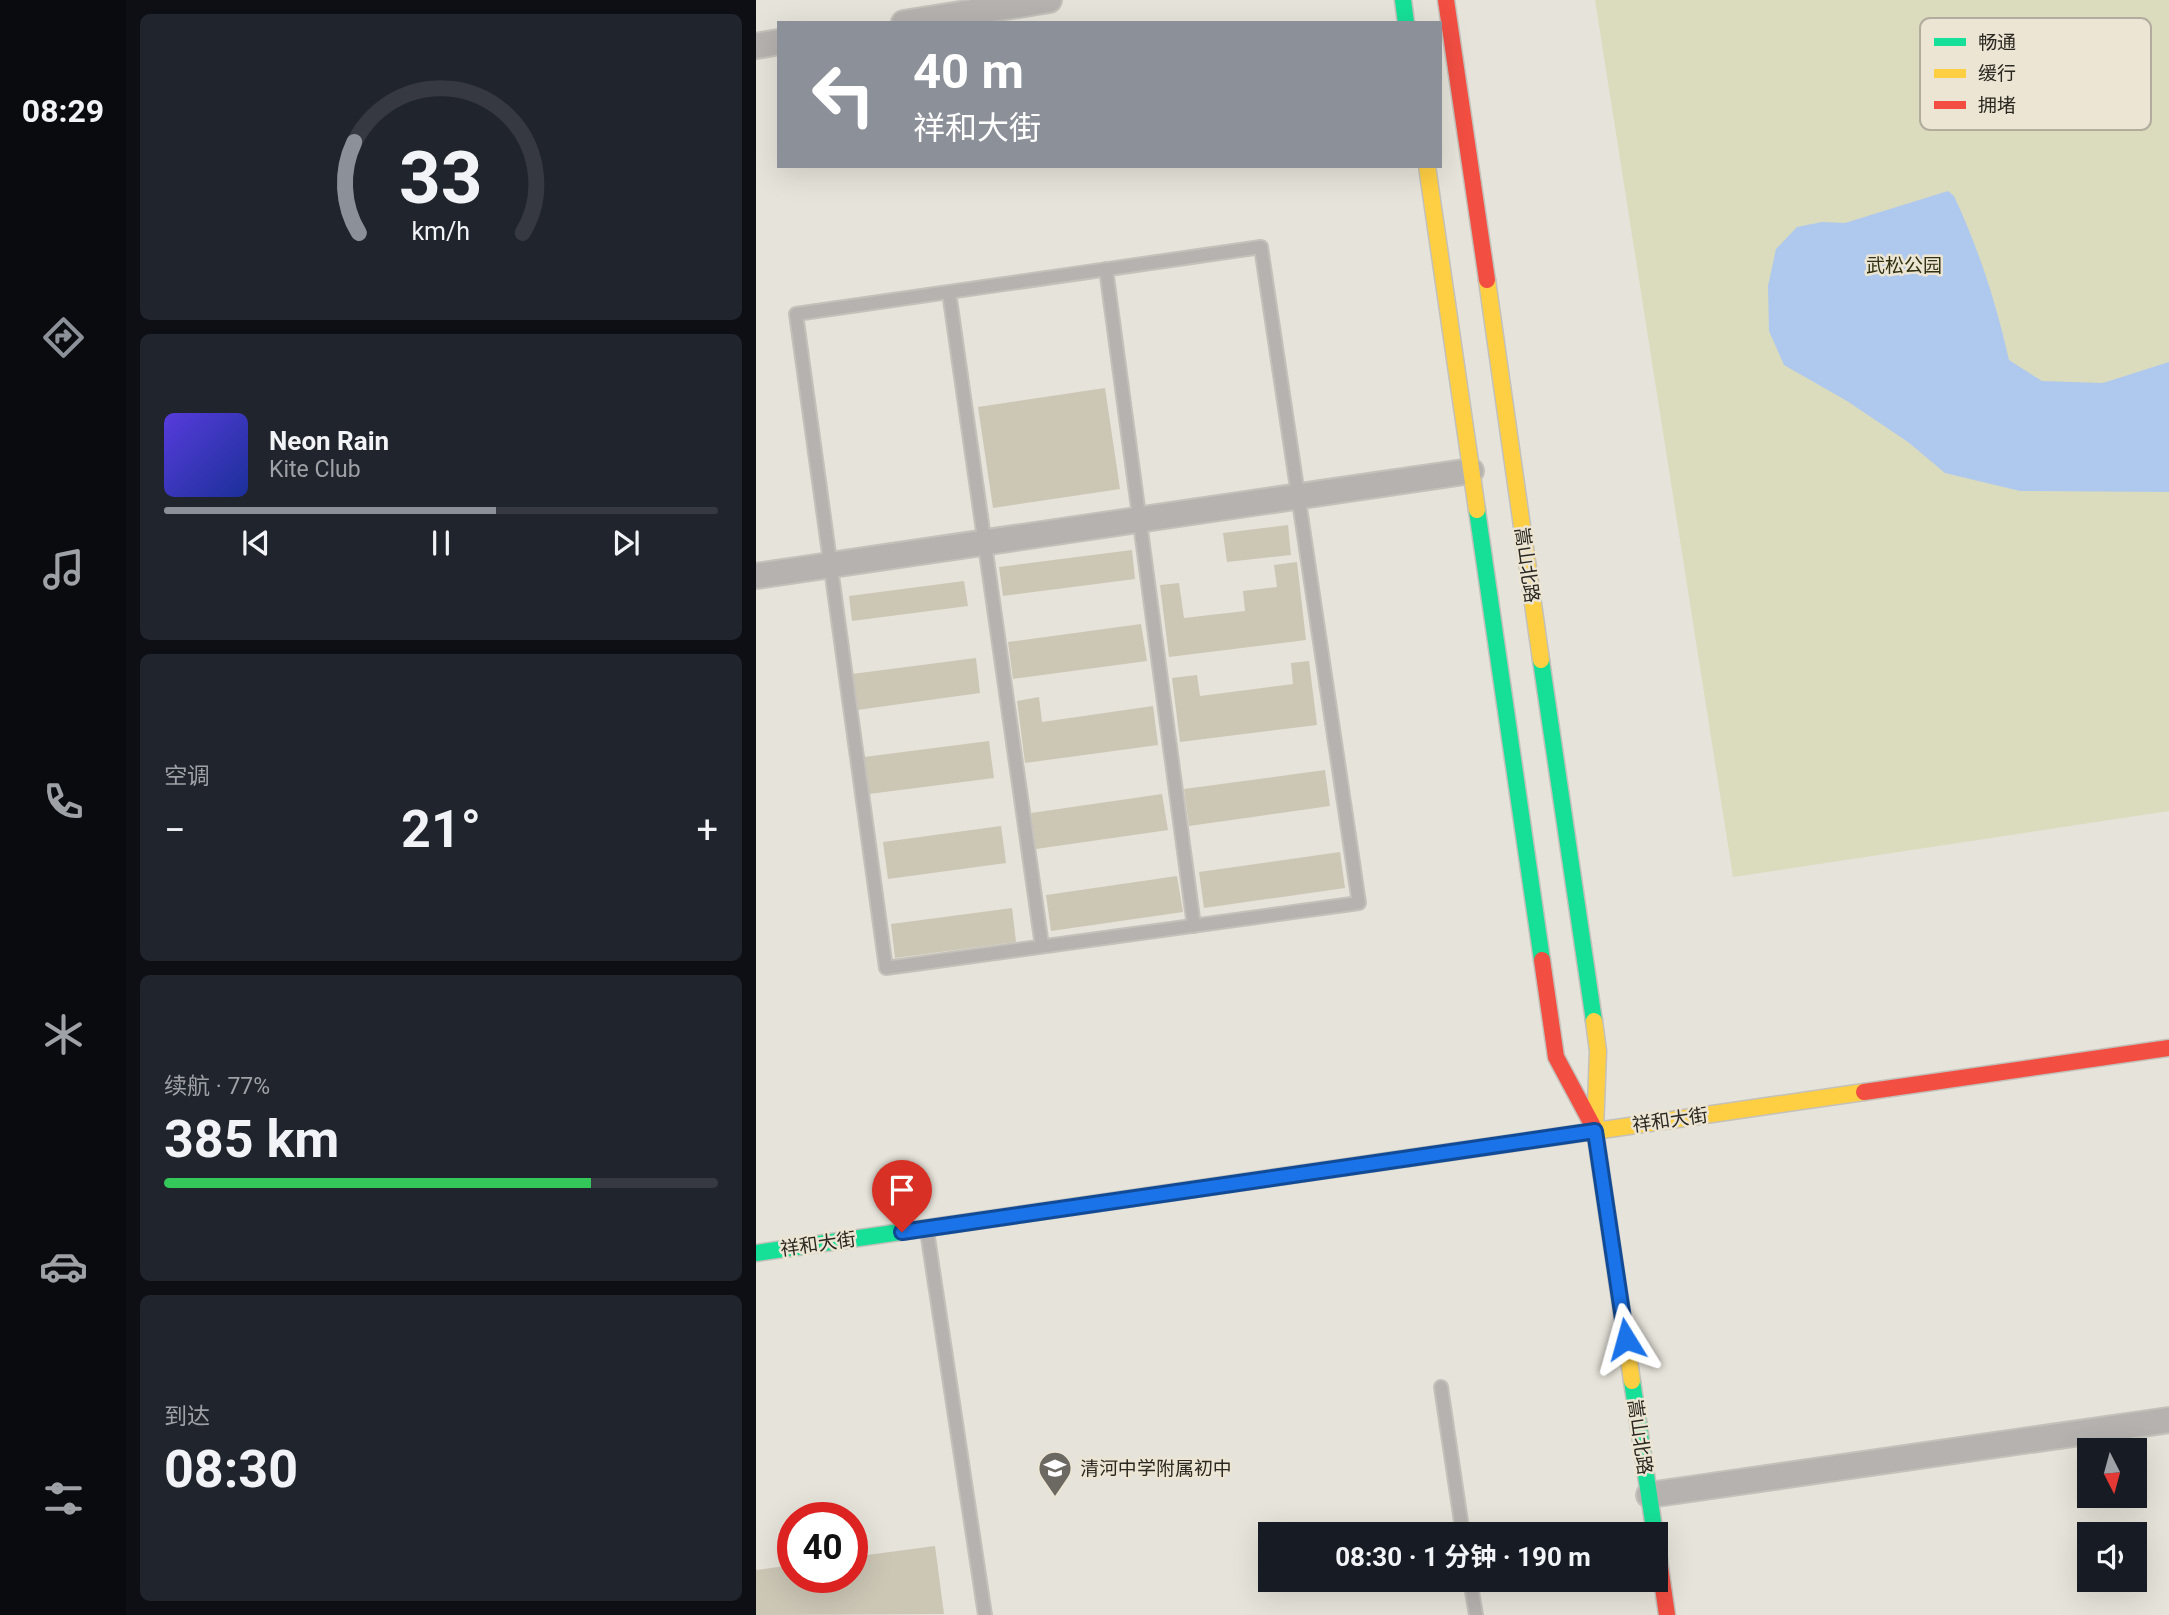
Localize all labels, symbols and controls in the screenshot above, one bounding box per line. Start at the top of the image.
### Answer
legend [1920,18,2151,130]
text: 畅通 [1978,31,2016,54]
text: 40 m [913,43,1024,100]
icon: left [798,49,889,140]
text: 缓行 [1978,62,2016,85]
text: 08:29 [22,92,104,130]
text: 拥堵 [1978,94,2016,117]
text: 祥和大街 [913,109,1041,147]
text: 33 [399,135,483,221]
text: km/h [412,217,470,246]
park label: 武松公园 [1866,254,1942,277]
icon: directions [39,313,88,362]
text: Neon Rain [269,426,389,456]
text: Kite Club [269,456,361,483]
icon: previous [237,524,275,562]
icon: pause [422,524,460,562]
icon: next [607,524,645,562]
street label: 嵩山北路 [1510,526,1544,604]
icon: music [39,545,88,594]
text: 空调 [164,763,210,790]
icon: phone [39,777,88,826]
text: 21° [401,799,481,860]
text: − [164,808,186,852]
text: + [696,808,718,852]
icon: climate [39,1010,88,1059]
text: 续航 · 77% [164,1073,270,1100]
street label: 祥和大街 [1631,1103,1709,1137]
text: 385 km [164,1109,339,1170]
pin [872,1160,932,1232]
icon: arrive [883,1171,921,1209]
street label: 祥和大街 [779,1227,857,1261]
icon: car [39,1242,88,1291]
position arrow [1589,1302,1663,1376]
street label: 嵩山北路 [1623,1398,1657,1476]
text: 到达 [164,1403,210,1430]
north arrow [2077,1438,2147,1508]
map controls [2077,1438,2147,1592]
text: 08:30 [164,1439,298,1500]
school or university icon: 清河中学附属初中 [1036,1449,1074,1498]
place label: 清河中学附属初中 [1080,1457,1232,1480]
icon: filters [39,1474,88,1523]
speed limit sign: 40 [777,1502,868,1593]
button: sound [2077,1522,2147,1592]
text: 08:30 · 1 分钟 · 190 m [1335,1542,1591,1572]

